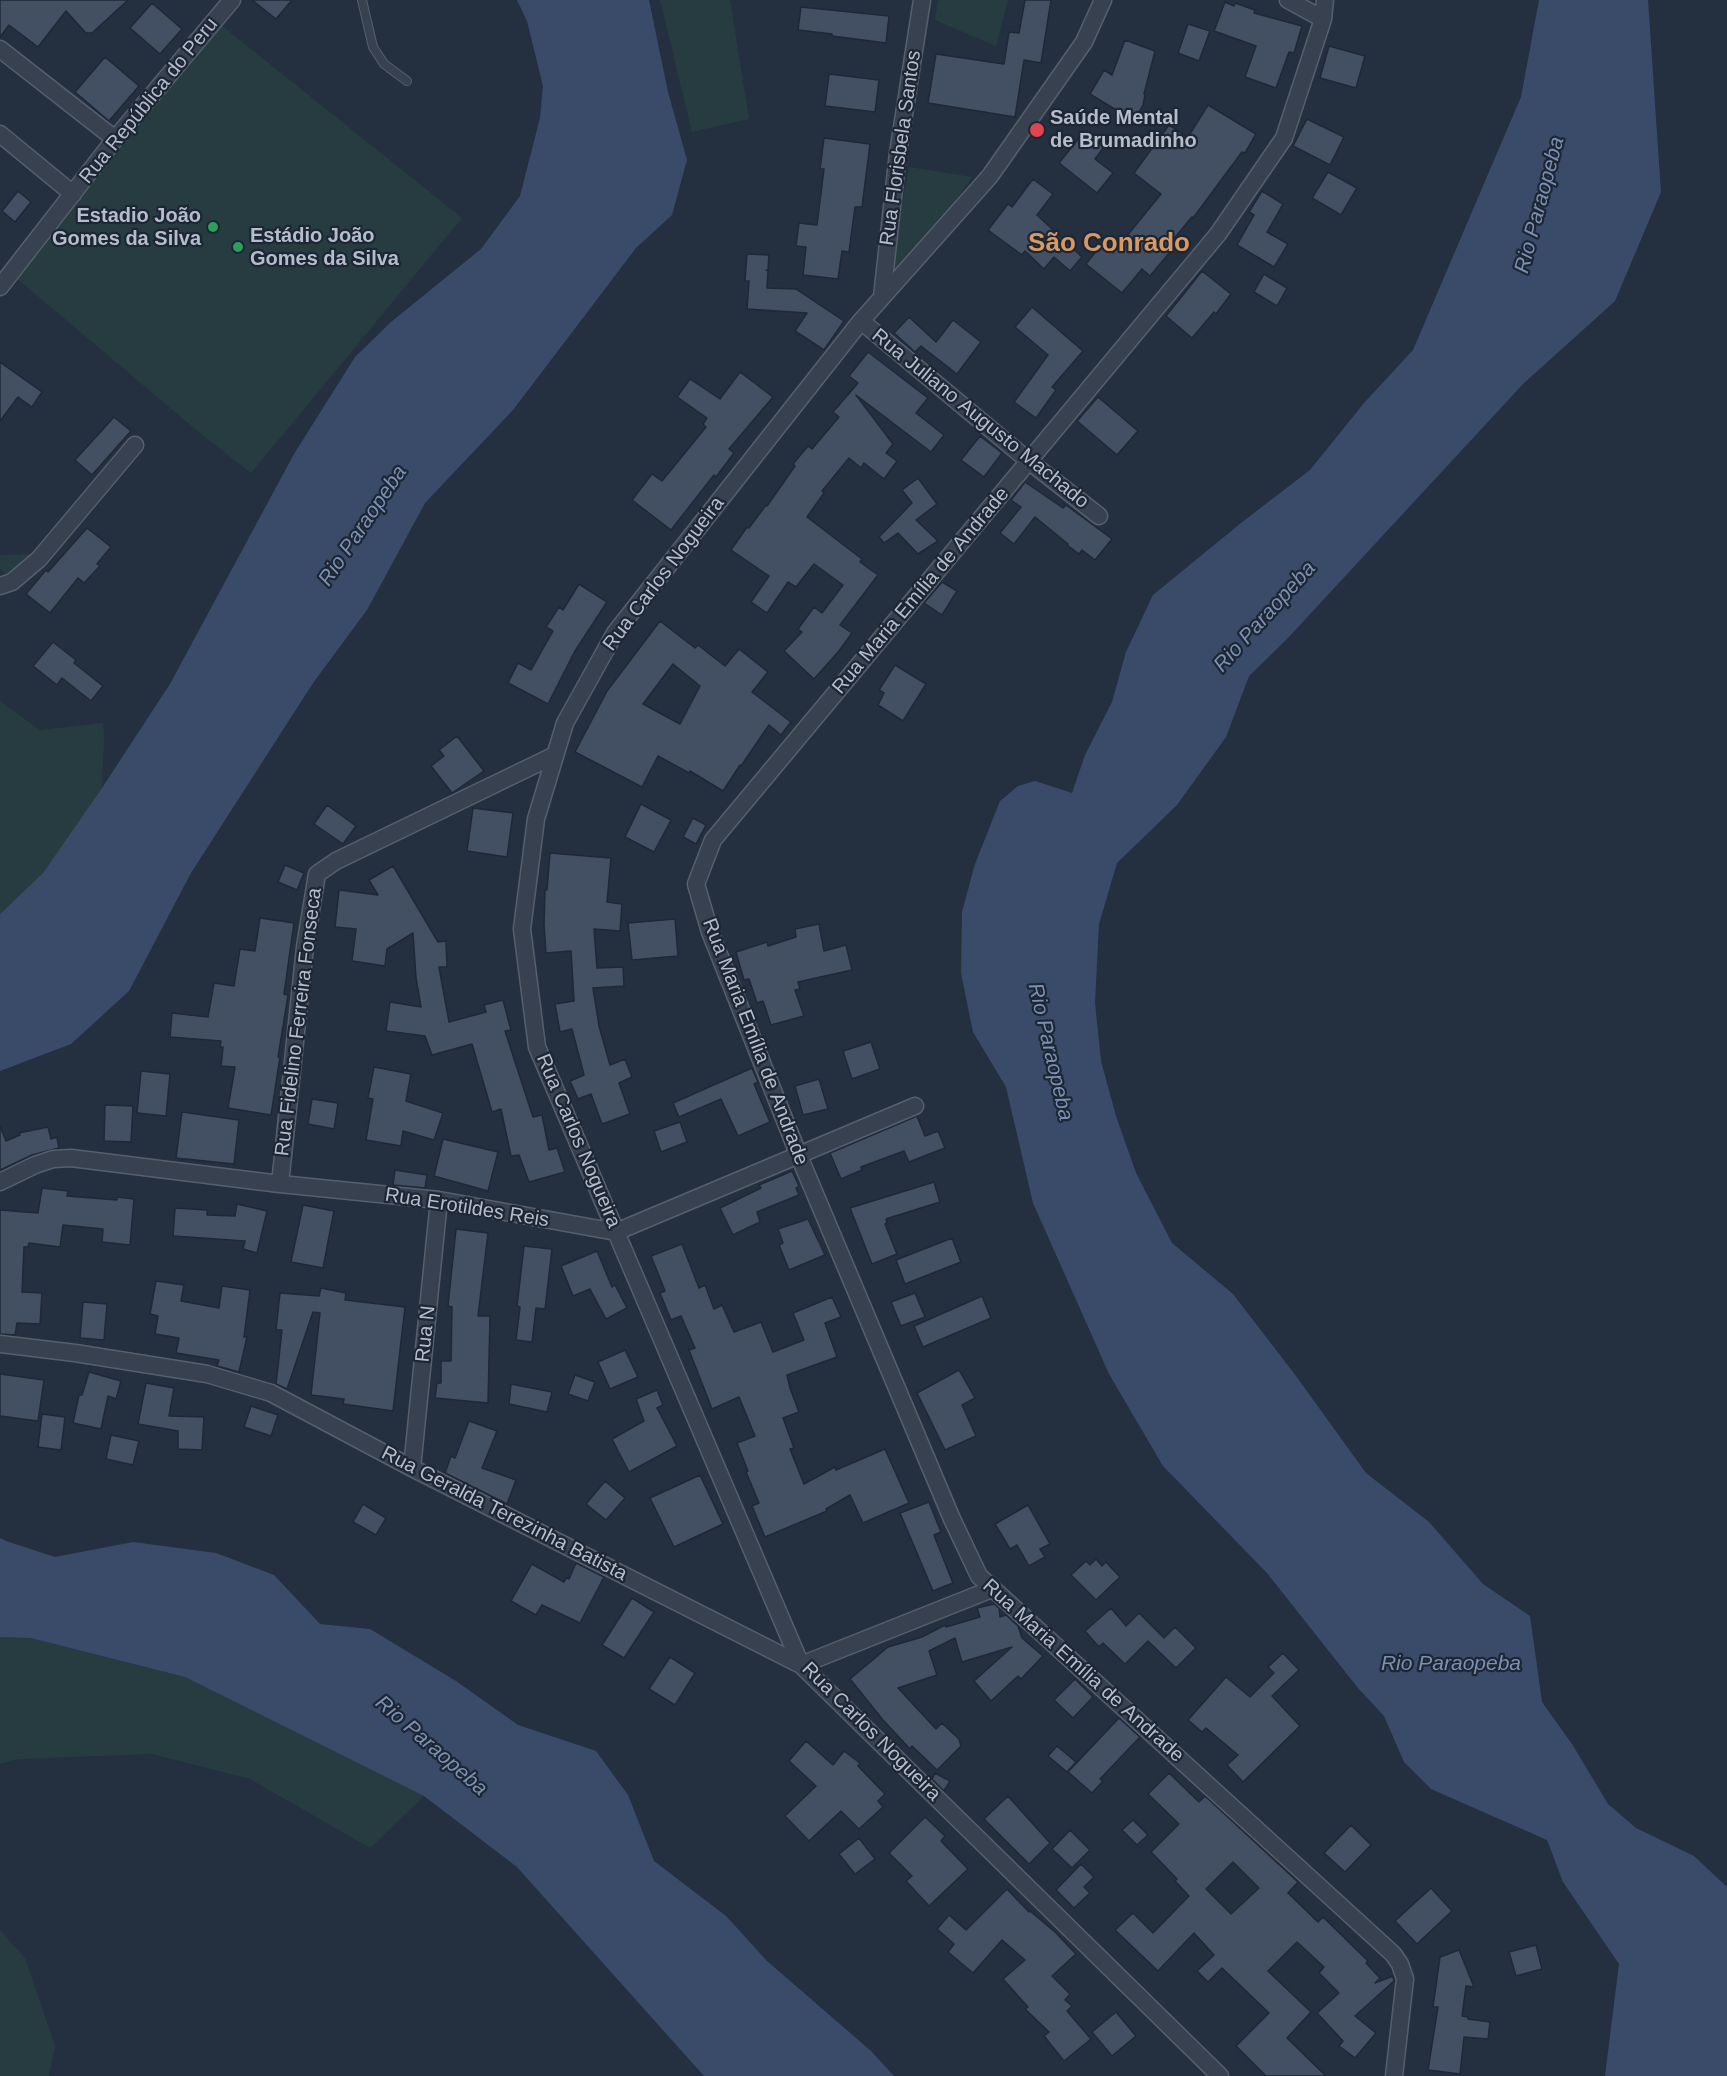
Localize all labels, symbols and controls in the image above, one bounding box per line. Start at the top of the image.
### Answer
street label: Rua República do Peru [75,13,223,189]
street label: Rua Florisbela Santos [875,49,927,247]
place label: Saúde Mental de Brumadinho [1050,106,1197,153]
marker: Saúde Mental de Brumadinho [1028,121,1046,139]
water label: Rio Paraopeba [1510,134,1570,276]
place label: Estadio João Gomes da Silva [52,204,201,251]
marker: Estadio João Gomes da Silva [206,220,220,234]
place label: Estádio João Gomes da Silva [250,224,399,271]
district label: São Conrado [1028,228,1190,260]
marker: Estádio João Gomes da Silva [231,240,245,254]
street label: Rua Juliano Augusto Machado [867,324,1093,514]
water label: Rio Paraopeba [313,461,413,591]
street label: Rua Maria Emília de Andrade [827,483,1015,699]
street label: Rua Carlos Nogueira [598,492,730,656]
water label: Rio Paraopeba [1209,557,1321,677]
street label: Rua Fidelino Ferreira Fonseca [271,886,327,1158]
street label: Rua Maria Emília de Andrade [697,915,813,1169]
water label: Rio Paraopeba [1022,981,1078,1123]
street label: Rua Carlos Nogueira [530,1050,626,1232]
street label: Rua Erotildes Reis [383,1183,551,1233]
street label: Rua N [411,1305,441,1363]
street label: Rua Geralda Terezinha Batista [377,1441,631,1587]
street label: Rua Maria Emília de Andrade [977,1574,1189,1768]
water label: Rio Paraopeba [1381,1651,1521,1677]
street label: Rua Carlos Nogueira [796,1657,946,1807]
water label: Rio Paraopeba [370,1691,492,1801]

